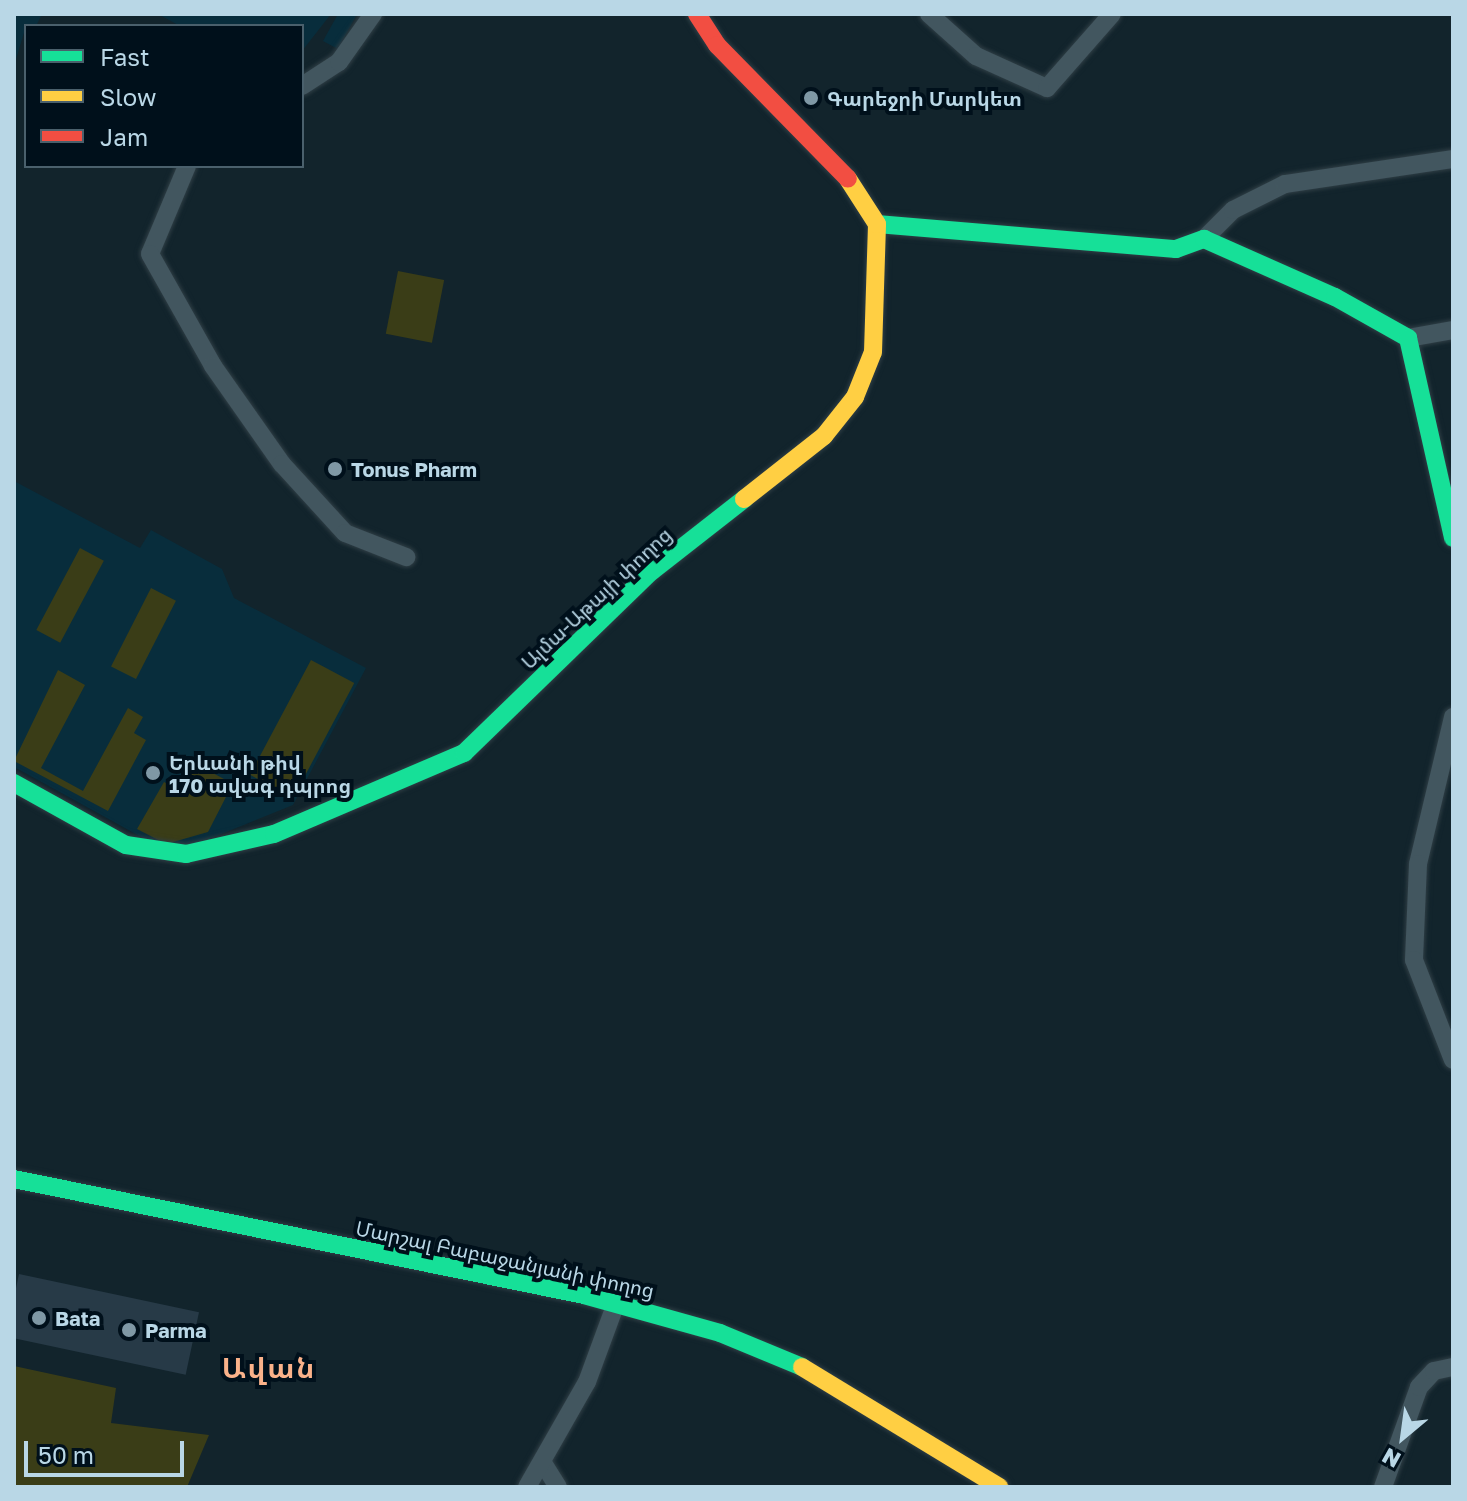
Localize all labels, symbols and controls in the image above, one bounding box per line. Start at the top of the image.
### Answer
legend [24,24,304,168]
text: Fast [100,42,150,71]
text: Slow [100,82,156,111]
place label: Գարեջրի Մարկետ [827,86,1022,110]
marker: Գարեջրի Մարկետ [802,89,820,107]
text: Jam [100,122,148,151]
place label: Tonus Pharm [351,457,477,481]
marker: Tonus Pharm [326,460,344,478]
street label: Ալմա-Աթայի փողոց [516,522,676,674]
place label: Երևանի թիվ 170 ավագ դպրոց [169,750,351,797]
marker: Երևանի թիվ 170 ավագ դպրոց [144,764,162,782]
street label: Մարշալ Բաբաջանյանի փողոց [353,1216,657,1302]
place label: Bata [55,1306,100,1330]
marker: Bata [30,1309,48,1327]
place label: Parma [145,1318,207,1342]
marker: Parma [120,1321,138,1339]
district label: Ավան [222,1351,316,1385]
north arrow [1363,1397,1443,1477]
scale bar [28,1425,188,1475]
text: 50 m [38,1440,94,1469]
text: N [1377,1443,1405,1474]

